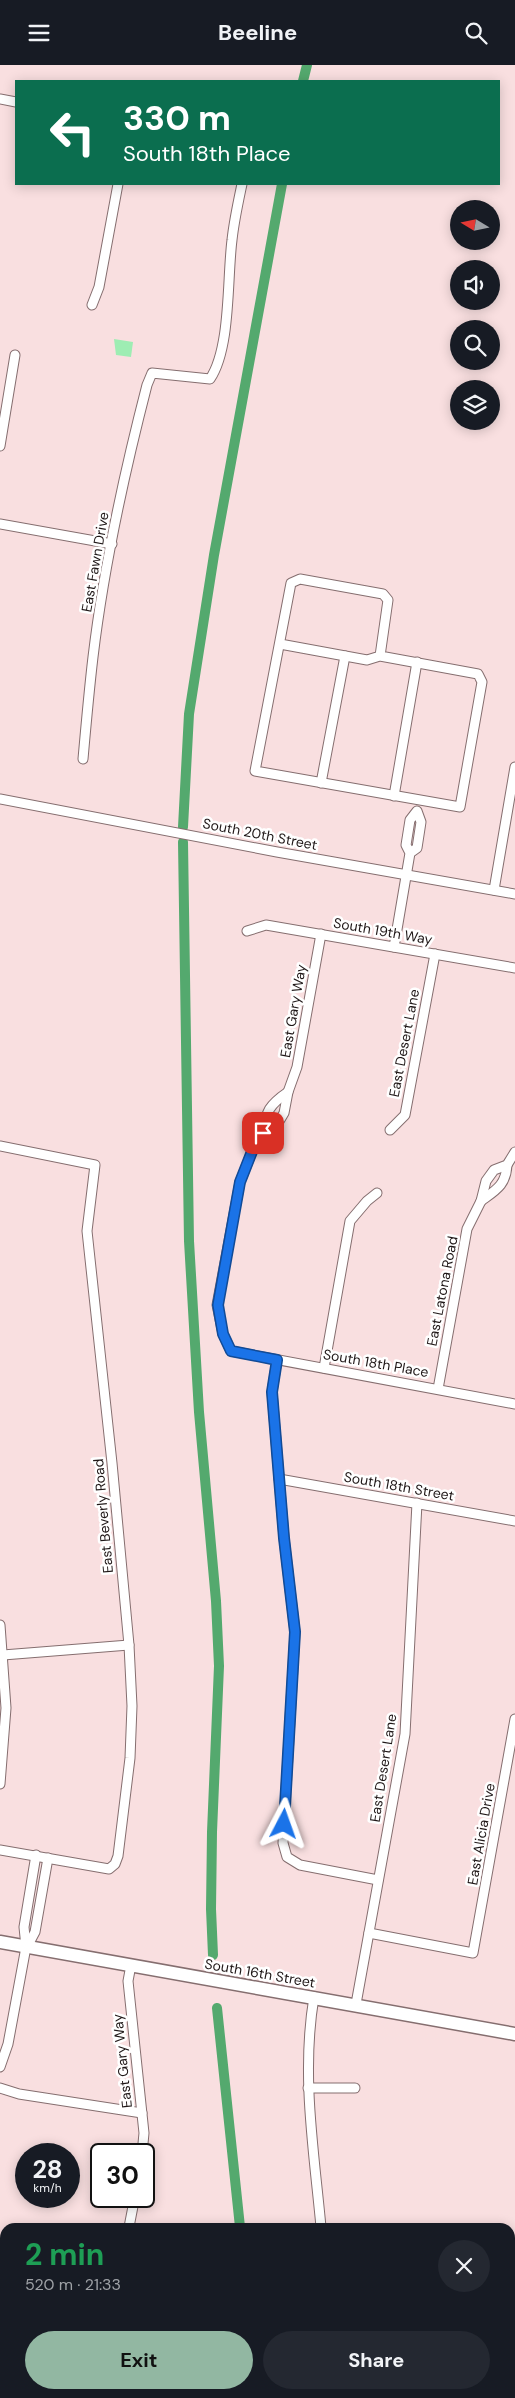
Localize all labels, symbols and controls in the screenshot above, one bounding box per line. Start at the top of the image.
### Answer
text: Beeline [218,18,297,47]
icon: menu [25,19,53,47]
icon: search [462,19,490,47]
text: 330 m [123,95,231,141]
icon: left [40,100,105,165]
text: South 18th Place [123,139,291,168]
north arrow [450,200,500,250]
map controls [450,200,500,430]
button: sound [450,260,500,310]
button: search [450,320,500,370]
button: layers [450,380,500,430]
street label: East Fawn Drive [77,510,113,614]
street label: South 20th Street [201,814,319,854]
street label: South 19th Way [332,913,434,949]
street label: East Gary Way [276,963,310,1059]
street label: East Desert Lane [385,988,423,1098]
pin [242,1112,284,1154]
icon: arrive [249,1119,277,1147]
street label: East Latona Road [422,1234,462,1348]
street label: South 18th Place [322,1345,430,1381]
street label: East Beverly Road [89,1458,117,1574]
street label: South 18th Street [343,1467,455,1505]
street label: East Desert Lane [366,1713,400,1823]
street label: East Alicia Drive [463,1782,499,1886]
position arrow [257,1797,309,1849]
street label: South 16th Street [203,1954,317,1992]
street label: East Gary Way [108,2013,136,2109]
speed limit sign: 30 [90,2143,155,2208]
text: 28 [32,2153,63,2186]
text: km/h [33,2180,62,2196]
text: 2 min [25,2235,104,2274]
button: close [438,2240,490,2292]
text: 520 m · 21:33 [25,2274,121,2295]
button: Exit [25,2331,253,2389]
button: Share [263,2331,490,2389]

